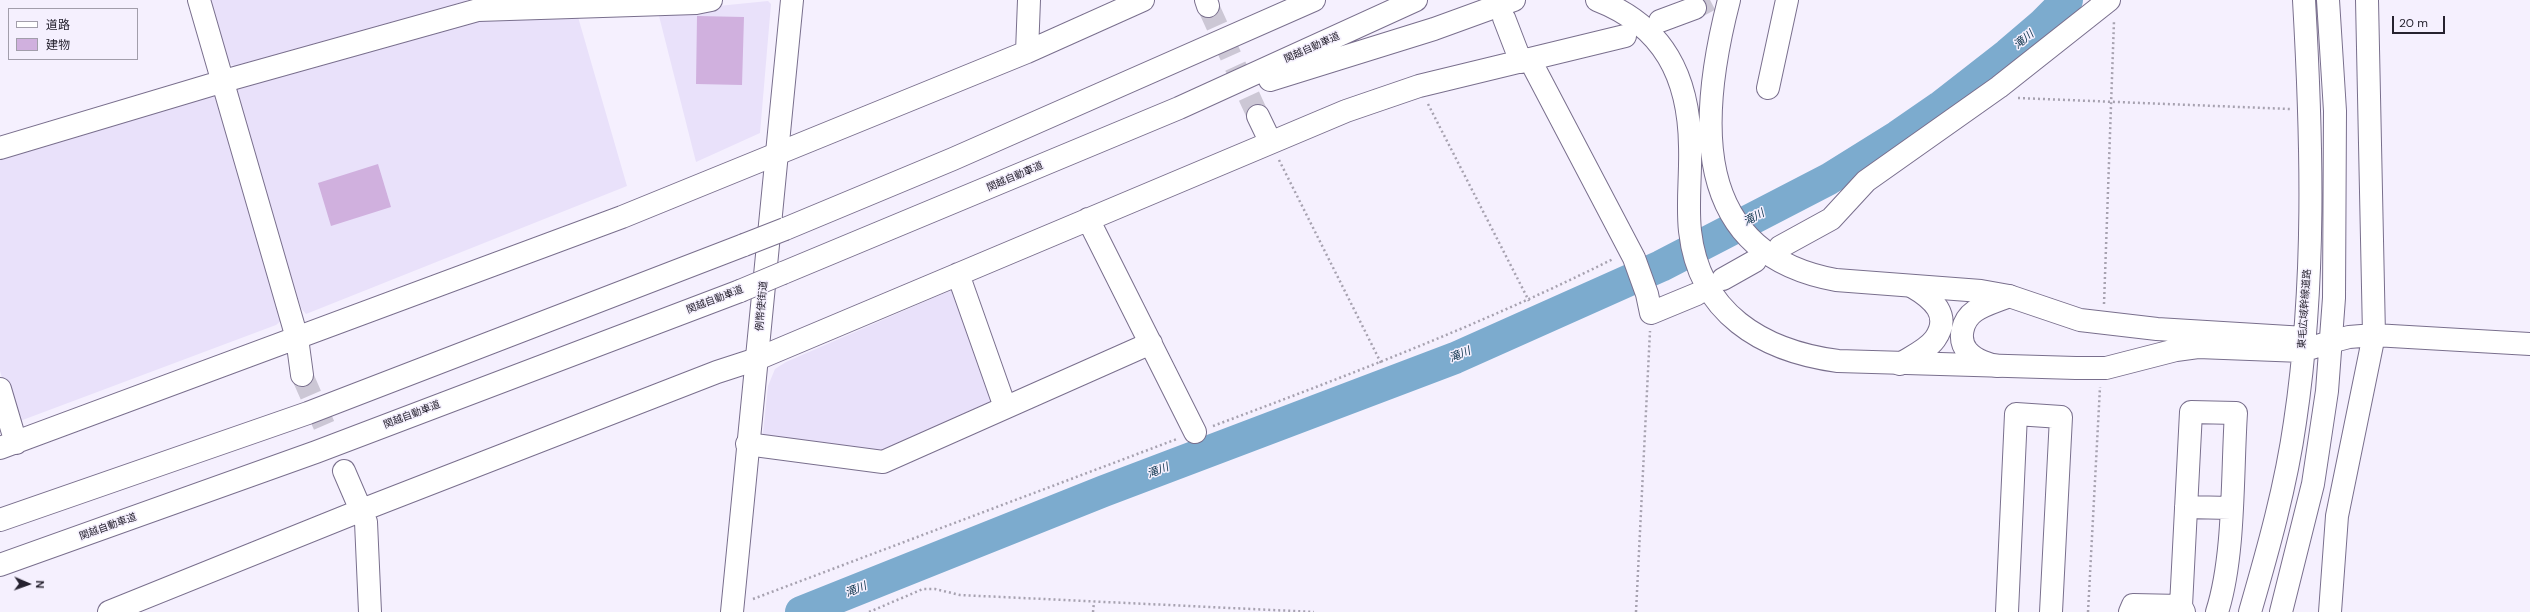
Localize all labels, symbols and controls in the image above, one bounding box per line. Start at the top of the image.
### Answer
legend [8,8,138,60]
scale bar [2394,8,2447,34]
text: 20 m [2399,15,2428,31]
text: 道路 [46,17,70,33]
water label: 滝川 [2011,28,2037,52]
street label: 関越自動車道 [1282,30,1342,66]
text: 建物 [46,37,70,53]
street label: 関越自動車道 [985,160,1045,194]
water label: 滝川 [1741,207,1767,229]
street label: 東毛広域幹線道路 [2296,269,2314,349]
street label: 例幣使街道 [754,281,770,331]
street label: 関越自動車道 [685,284,745,316]
water label: 滝川 [1447,345,1473,365]
street label: 関越自動車道 [382,399,442,431]
water label: 滝川 [1145,461,1171,481]
street label: 関越自動車道 [78,511,138,543]
north arrow [8,564,48,604]
text: N [33,580,47,589]
water label: 滝川 [843,580,869,600]

